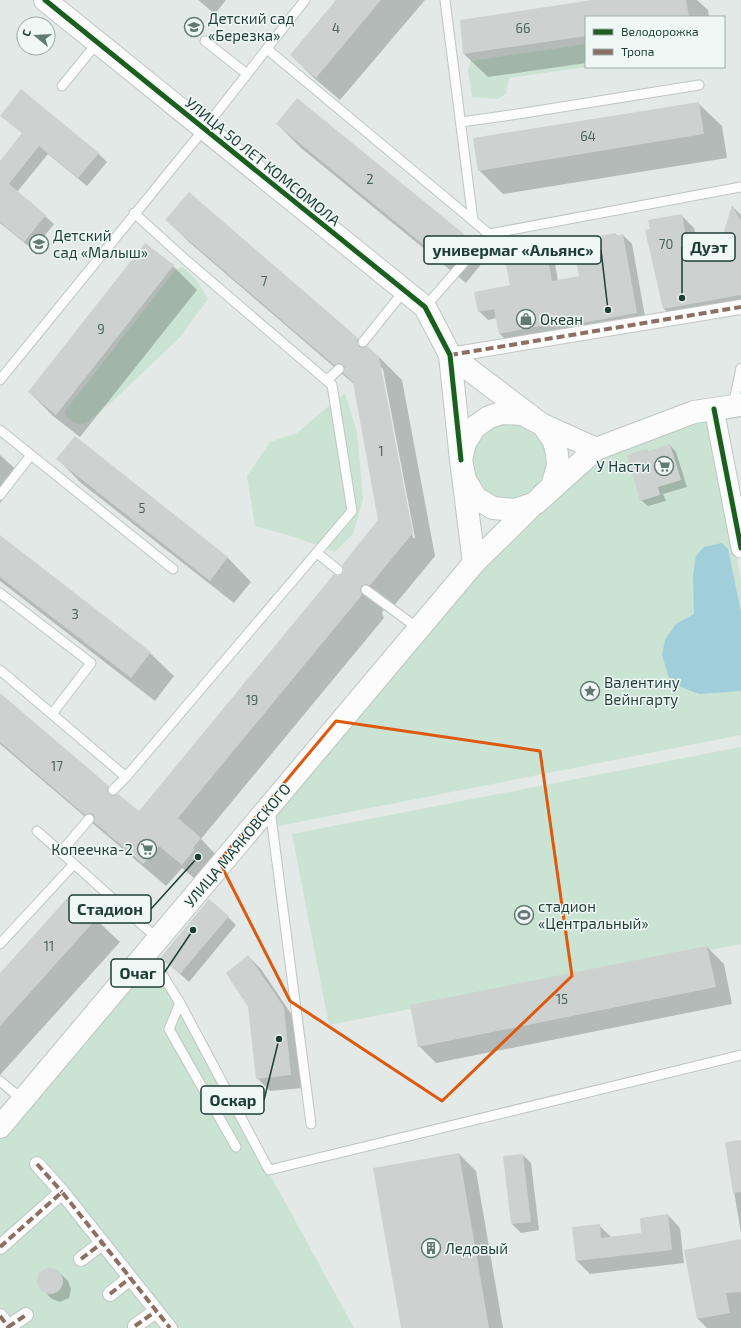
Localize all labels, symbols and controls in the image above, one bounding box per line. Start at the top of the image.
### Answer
place label: Детский сад «Березка» [208,9,294,44]
north arrow [16,16,56,56]
school or university icon: Детский сад «Березка» [183,16,205,38]
legend [585,16,725,68]
house number: 4 [332,20,340,36]
house number: 66 [516,20,530,36]
text: Велодорожка [621,24,699,38]
text: С [19,27,33,38]
text: Тропа [621,44,654,58]
street label: УЛИЦА 50 ЛЕТ КОМСОМОЛА [182,93,345,230]
house number: 64 [580,128,596,144]
house number: 2 [366,171,374,187]
place label: Детский сад «Малыш» [53,226,148,261]
school or university icon: Детский сад «Малыш» [28,233,50,255]
callout: Дуэт [682,233,735,261]
callout: универмаг «Альянс» [424,236,601,264]
house number: 70 [659,236,673,252]
text: Дуэт [690,237,728,256]
text: универмаг «Альянс» [432,240,594,259]
house number: 7 [261,273,268,289]
shop icon: Океан [515,308,537,330]
place label: Океан [540,310,583,328]
house number: 9 [97,321,105,337]
house number: 1 [378,443,384,459]
supermarket icon: У Насти [653,455,675,477]
place label: У Насти [596,457,650,475]
house number: 5 [139,500,146,516]
house number: 3 [71,606,79,622]
place label: Валентину Вейнгарту [604,673,680,709]
place icon: Валентину Вейнгарту [579,680,601,702]
house number: 19 [246,692,258,708]
house number: 17 [51,758,63,774]
street label: УЛИЦА МАЯКОВСКОГО [180,780,294,910]
supermarket icon: Копеечка-2 [136,838,158,860]
place label: Копеечка-2 [51,840,133,858]
callout: Стадион [69,895,151,923]
place label: стадион «Центральный» [538,897,649,932]
text: Стадион [77,899,143,918]
sports icon: стадион «Центральный» [513,904,535,926]
house number: 11 [44,938,54,954]
callout: Очаг [111,959,164,987]
text: Очаг [120,963,157,982]
house number: 15 [556,991,568,1007]
callout: Оскар [201,1086,264,1114]
text: Оскар [209,1090,257,1109]
building icon: Ледовый [420,1237,442,1259]
place label: Ледовый [445,1239,508,1257]

